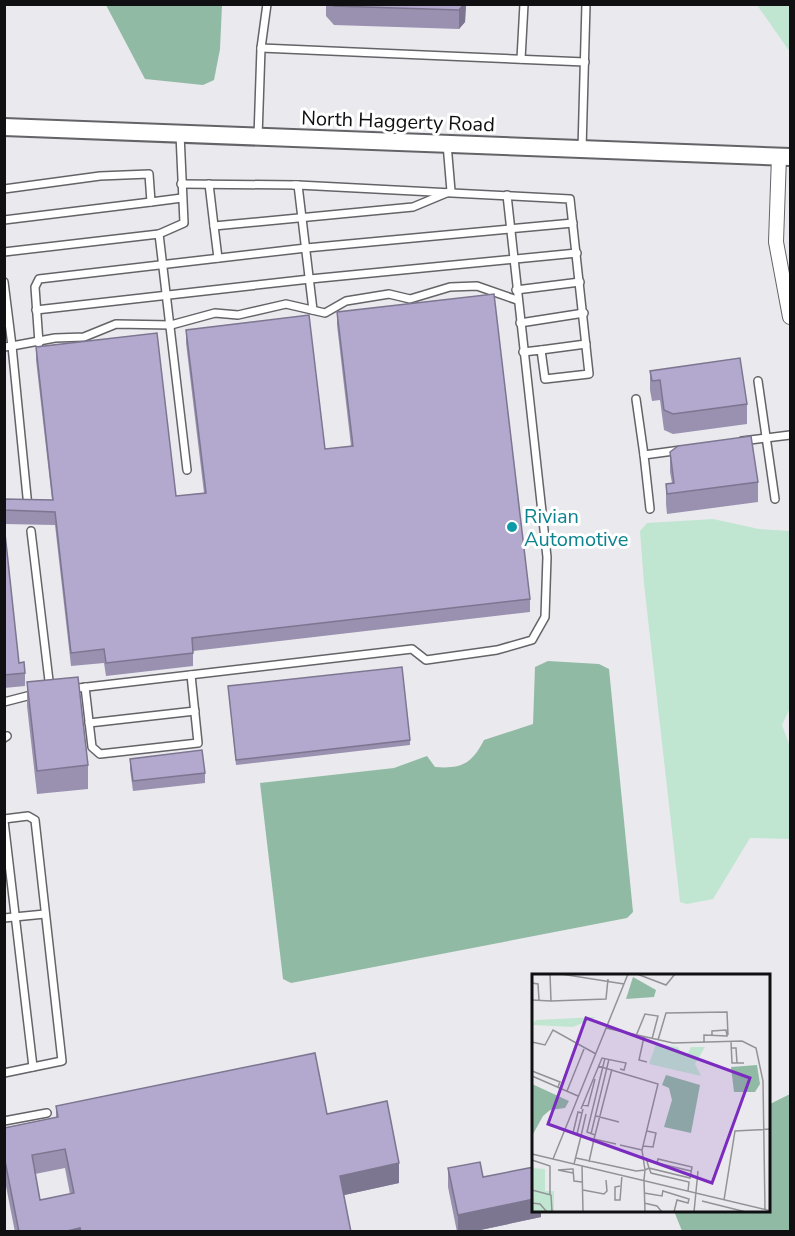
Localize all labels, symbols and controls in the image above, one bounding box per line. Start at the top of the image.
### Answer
street label: North Haggerty Road [301,105,495,138]
place label: Rivian Automotive [524,503,628,553]
marker: Rivian Automotive [505,520,519,534]
inset map [532,974,771,1212]

